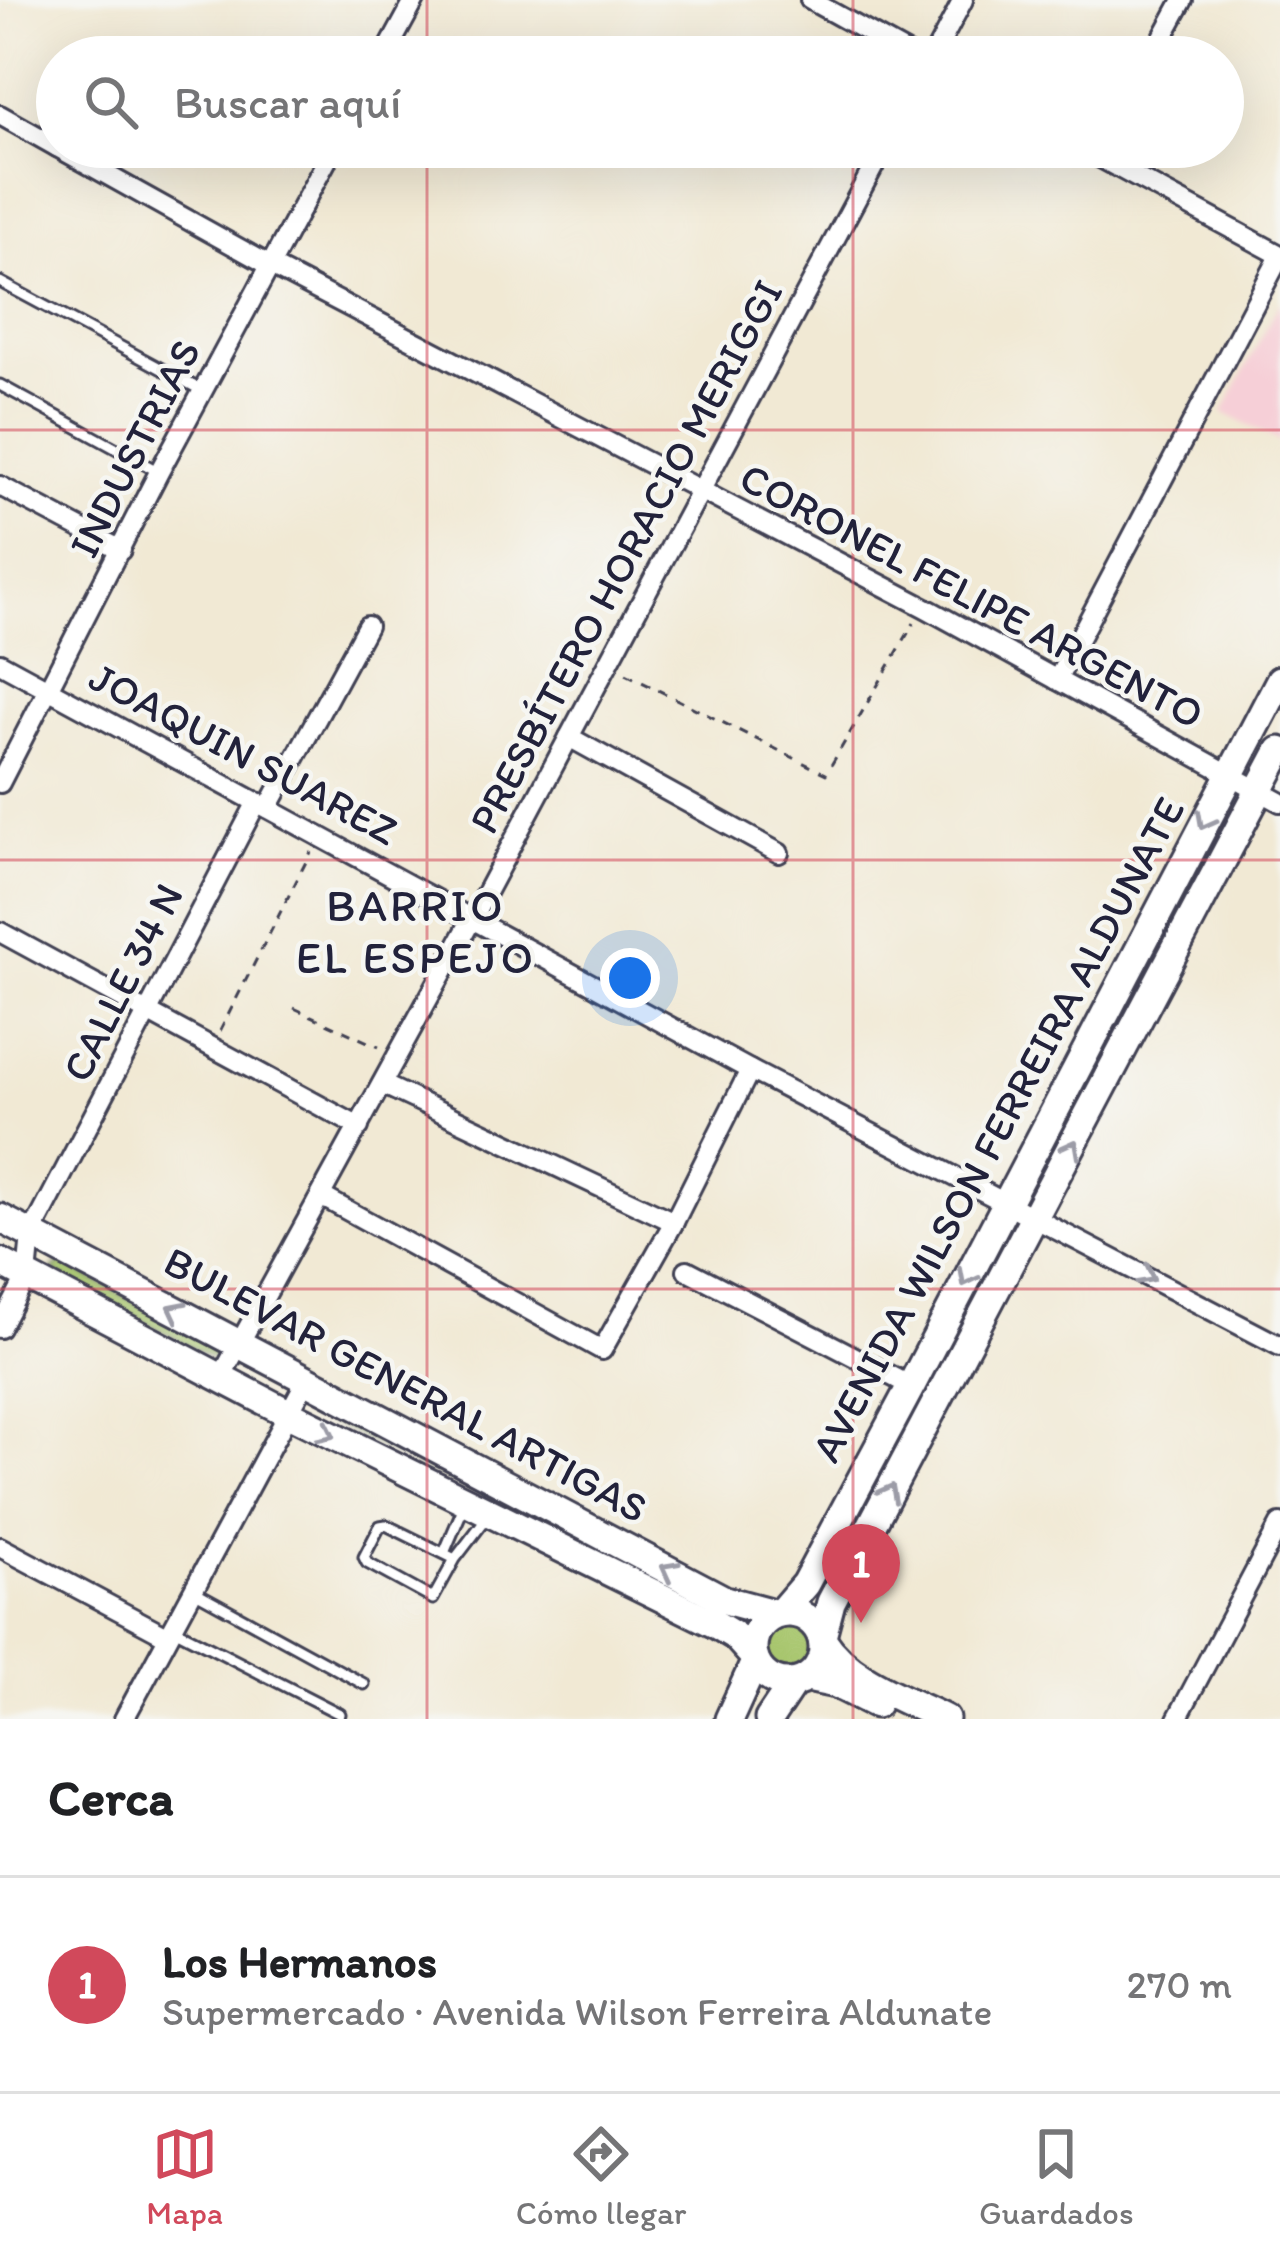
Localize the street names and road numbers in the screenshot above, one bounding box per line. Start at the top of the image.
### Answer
street label: PRESBÍTERO HORACIO MERIGGI [458,271,793,842]
street label: INDUSTRIAS [58,331,211,566]
street label: CORONEL FELIPE ARGENTO [731,451,1212,739]
street label: JOAQUIN SUAREZ [81,651,406,856]
street label: AVENIDA WILSON FERREIRA ALDUNATE [800,788,1195,1470]
street label: CALLE 34 N [51,875,194,1090]
street label: BULEVAR GENERAL ARTIGAS [155,1235,656,1534]

